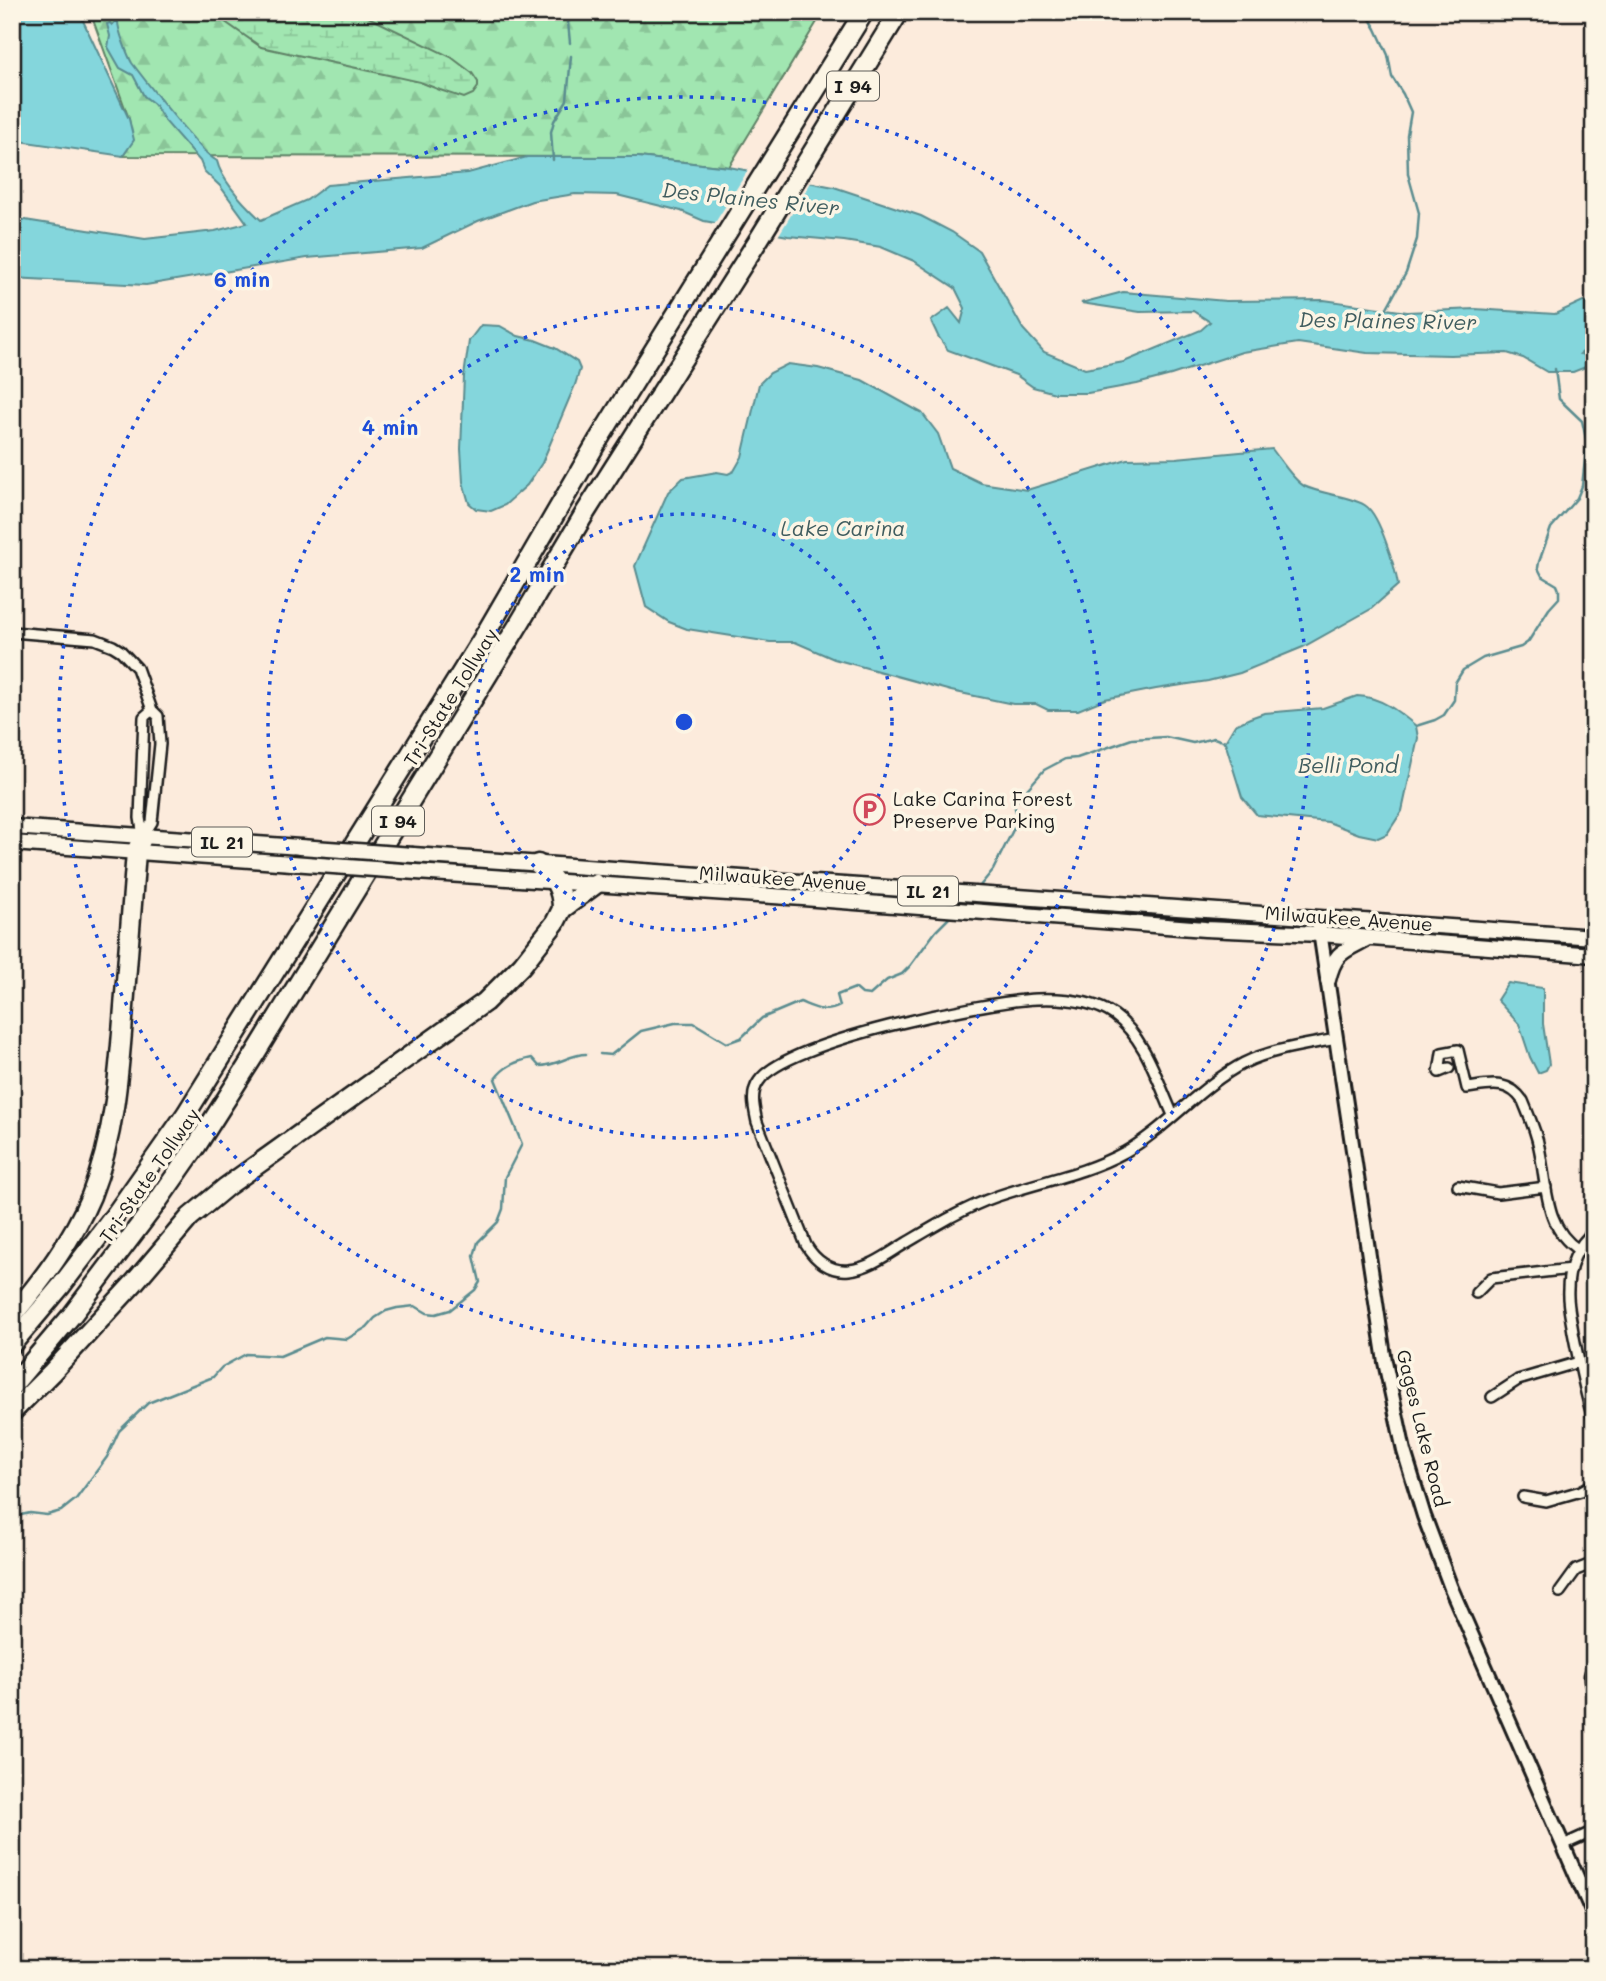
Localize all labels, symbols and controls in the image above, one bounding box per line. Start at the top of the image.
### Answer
road number: I 94 [827,72,879,100]
water label: Des Plaines River [661,175,841,221]
text: 6 min [214,265,270,292]
water label: Des Plaines River [1299,305,1477,335]
text: 4 min [362,413,418,440]
water label: Lake Carina [781,514,905,541]
text: 2 min [509,560,565,587]
street label: Tri-State Tollway [397,623,503,771]
centre of rings [672,710,696,734]
water label: Belli Pond [1298,751,1400,778]
place label: Lake Carina Forest Preserve Parking [893,786,1073,833]
parking icon: Lake Carina Forest Preserve Parking [853,792,887,826]
road number: I 94 [372,806,424,836]
road number: IL 21 [192,828,252,856]
street label: Milwaukee Avenue [698,860,868,896]
road number: IL 21 [898,876,958,906]
street label: Milwaukee Avenue [1264,900,1434,936]
street label: Tri-State Tollway [93,1103,205,1247]
street label: Gages Lake Road [1391,1347,1455,1509]

